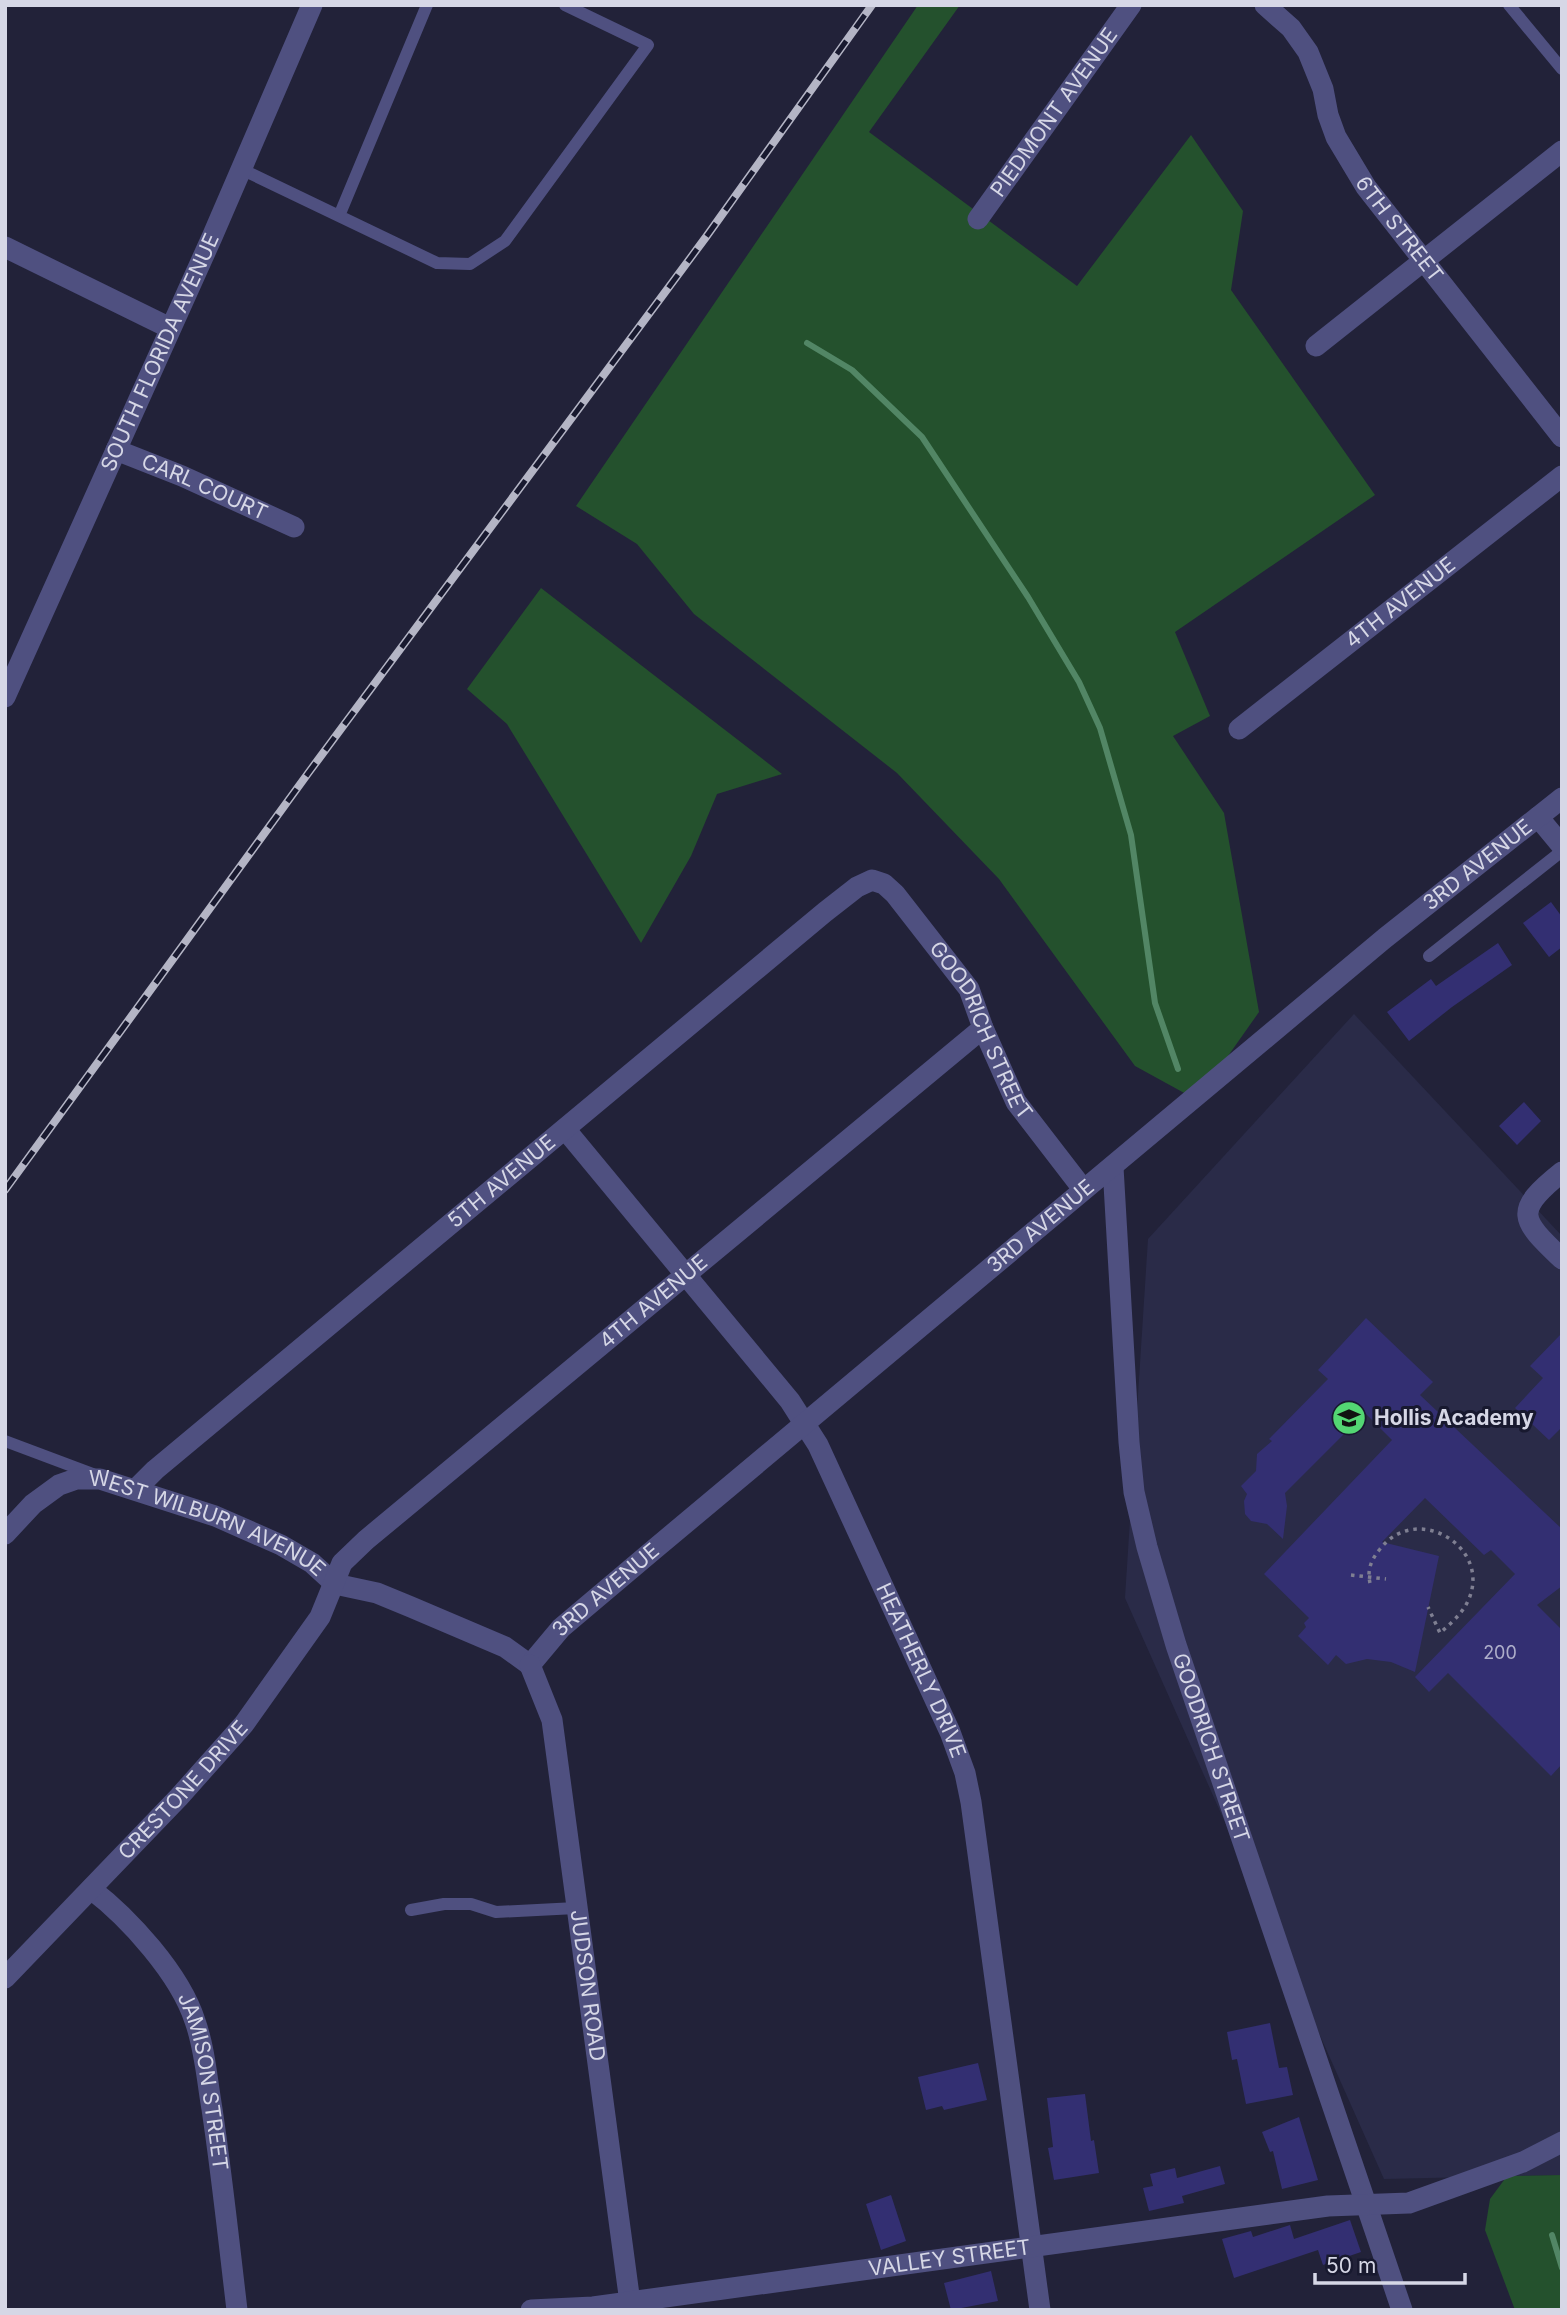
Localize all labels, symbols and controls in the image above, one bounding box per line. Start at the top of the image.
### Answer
street label: PIEDMONT AVENUE [985,23,1123,201]
street label: 6TH STREET [1351,172,1449,287]
street label: SOUTH FLORIDA AVENUE [95,229,224,475]
street label: CARL COURT [138,448,272,525]
street label: 4TH AVENUE [1340,551,1460,653]
street label: 3RD AVENUE [1418,814,1537,915]
street label: GOODRICH STREET [924,936,1038,1124]
street label: 5TH AVENUE [443,1129,560,1233]
street label: 3RD AVENUE [982,1174,1099,1278]
street label: 4TH AVENUE [594,1249,712,1353]
school or university icon: Hollis Academy [1330,1399,1368,1437]
place label: Hollis Academy [1374,1405,1534,1430]
street label: WEST WILBURN AVENUE [89,1466,331,1581]
street label: 3RD AVENUE [546,1538,664,1641]
street label: HEATHERLY DRIVE [871,1579,971,1761]
house number: 200 [1483,1642,1517,1663]
street label: GOODRICH STREET [1168,1650,1255,1846]
street label: CRESTONE DRIVE [113,1715,253,1864]
street label: JUDSON ROAD [566,1908,611,2063]
street label: JAMISON STREET [172,1988,233,2172]
street label: VALLEY STREET [867,2234,1032,2281]
scale bar [1315,2242,1466,2286]
text: 50 m [1326,2253,1376,2278]

